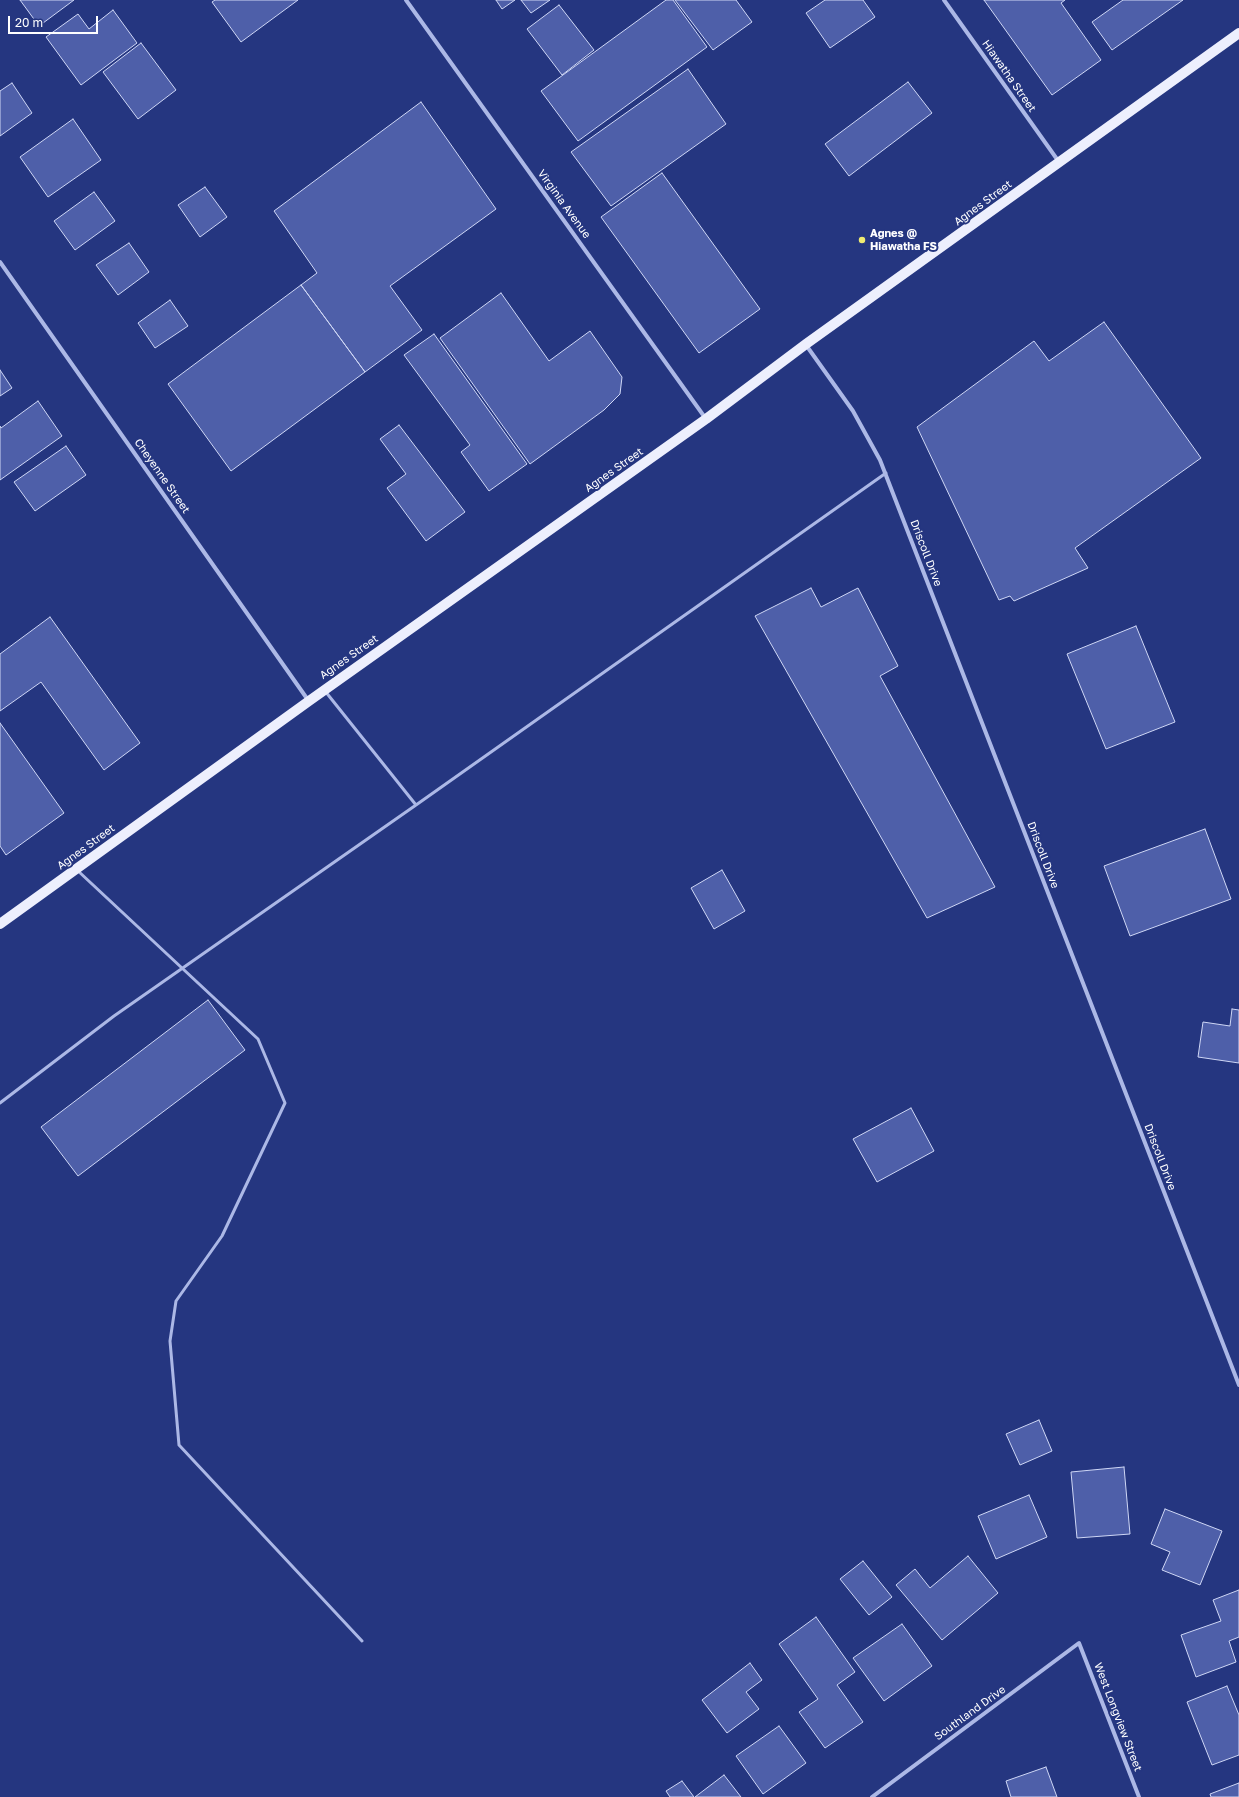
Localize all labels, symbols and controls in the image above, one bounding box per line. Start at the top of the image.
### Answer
scale bar [10,8,100,34]
text: 20 m [15,15,43,30]
street label: Hiawatha Street [979,37,1039,115]
street label: Virginia Avenue [535,167,593,241]
street label: Agnes Street [951,178,1015,228]
place label: Agnes @ Hiawatha FS [870,227,937,253]
marker: Agnes @ Hiawatha FS [857,235,867,245]
street label: Cheyenne Street [131,436,193,516]
street label: Agnes Street [582,445,646,495]
street label: Driscoll Drive [907,518,945,588]
street label: Agnes Street [317,632,381,682]
street label: Driscoll Drive [1024,820,1062,890]
street label: Agnes Street [54,822,118,872]
street label: Driscoll Drive [1141,1122,1179,1192]
street label: West Longview Street [1091,1661,1145,1773]
street label: Southland Drive [932,1683,1008,1743]

